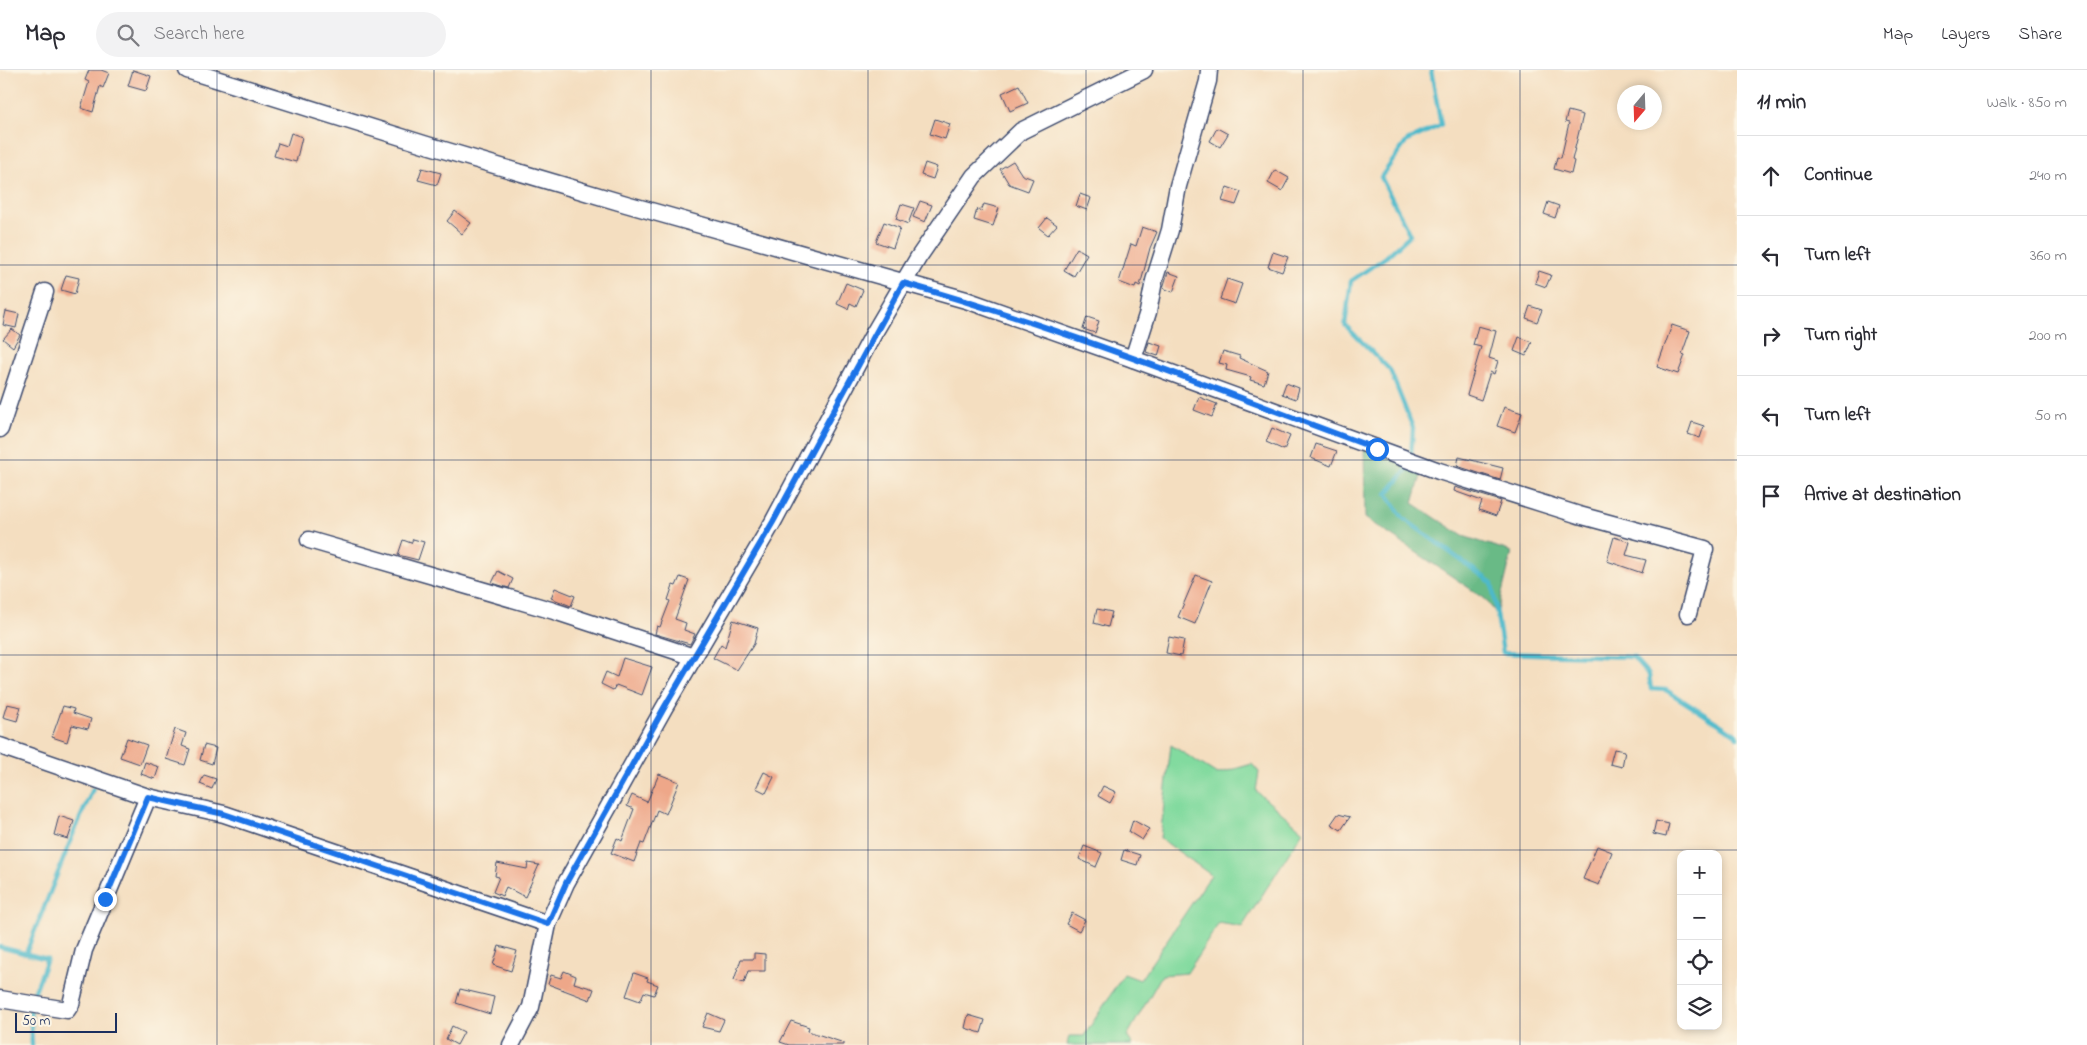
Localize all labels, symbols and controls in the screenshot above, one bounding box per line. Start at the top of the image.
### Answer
search box [96,12,446,57]
text: Map [25,17,66,52]
icon: search [114,21,142,49]
text: Search here [154,21,245,48]
text: Map [1883,22,1913,48]
text: Layers [1941,22,1991,48]
text: Share [2019,22,2062,48]
north arrow [1617,85,1662,130]
text: 11 min [1757,88,1806,118]
text: Walk · 850 m [1986,91,2067,115]
icon: ahead [1757,162,1785,190]
text: Continue [1804,162,1872,189]
text: 240 m [2029,164,2067,188]
icon: left [1757,242,1785,270]
text: Turn left [1804,242,1871,269]
text: 360 m [2030,244,2067,268]
icon: right [1757,322,1785,350]
text: Turn right [1804,322,1877,349]
text: 200 m [2029,324,2067,348]
icon: left [1757,402,1785,430]
text: Turn left [1804,402,1871,429]
text: 50 m [2035,404,2067,428]
route start [1366,438,1389,461]
icon: arrive [1757,482,1785,510]
text: Arrive at destination [1804,482,1961,509]
map controls [1677,850,1722,1030]
button: + [1677,850,1722,895]
route end [94,888,117,911]
button: − [1677,895,1722,940]
button: locate [1677,940,1722,985]
button: layers [1677,985,1722,1030]
scale bar [15,1010,118,1033]
text: 50 m [22,1011,50,1032]

